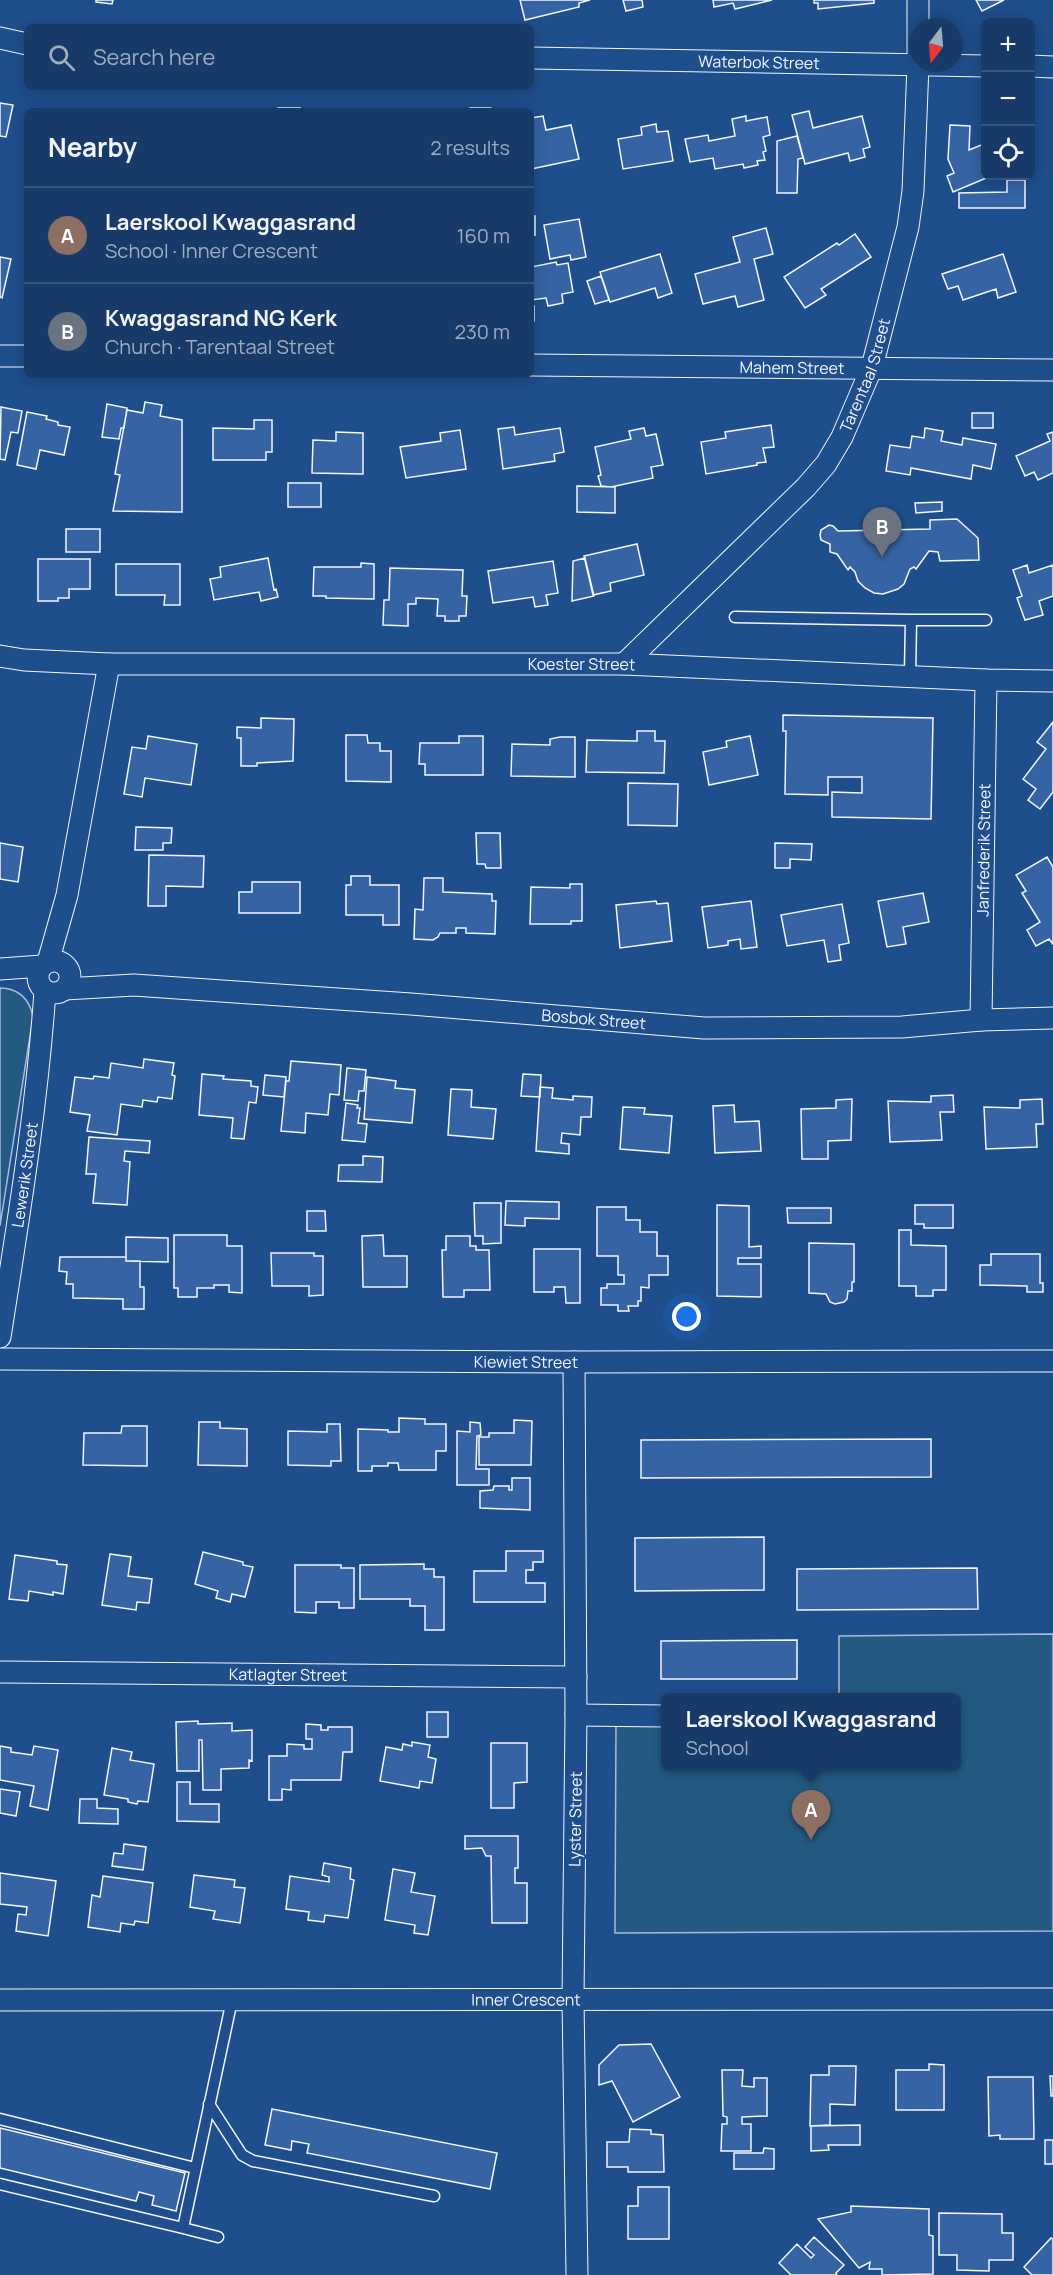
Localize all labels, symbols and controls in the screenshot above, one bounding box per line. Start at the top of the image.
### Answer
north arrow [909,18,963,72]
map controls [981,18,1035,180]
button: + [981,18,1035,72]
search box [24,24,534,90]
icon: search [45,41,78,74]
text: Search here [93,42,215,72]
street label: Waterbok Street [698,50,820,74]
button: − [981,72,1035,126]
button: locate [981,126,1035,180]
text: Nearby [48,129,137,165]
text: 2 results [430,134,510,161]
text: Laerskool Kwaggasrand [105,207,356,237]
text: A [61,222,74,249]
text: 160 m [457,222,510,249]
text: School · Inner Crescent [105,237,318,264]
text: Kwaggasrand NG Kerk [105,303,337,333]
street label: Tarentaal Street [834,316,895,435]
text: B [61,318,74,345]
text: 230 m [454,318,510,345]
text: Church · Tarentaal Street [105,333,335,360]
street label: Mahem Street [739,356,844,379]
pin: B [862,508,902,557]
street label: Koester Street [528,653,636,675]
street label: Janfrederik Street [972,783,995,917]
street label: Bosbok Street [541,1004,647,1034]
street label: Lewerik Street [6,1121,43,1229]
your location [672,1302,701,1331]
street label: Kiewiet Street [474,1350,578,1373]
street label: Katlagter Street [229,1663,347,1686]
popup [661,1693,961,1771]
text: Laerskool Kwaggasrand [685,1704,937,1734]
text: School [685,1734,749,1761]
street label: Lyster Street [563,1771,587,1867]
pin: A [792,1790,830,1840]
street label: Inner Crescent [471,1988,581,2011]

